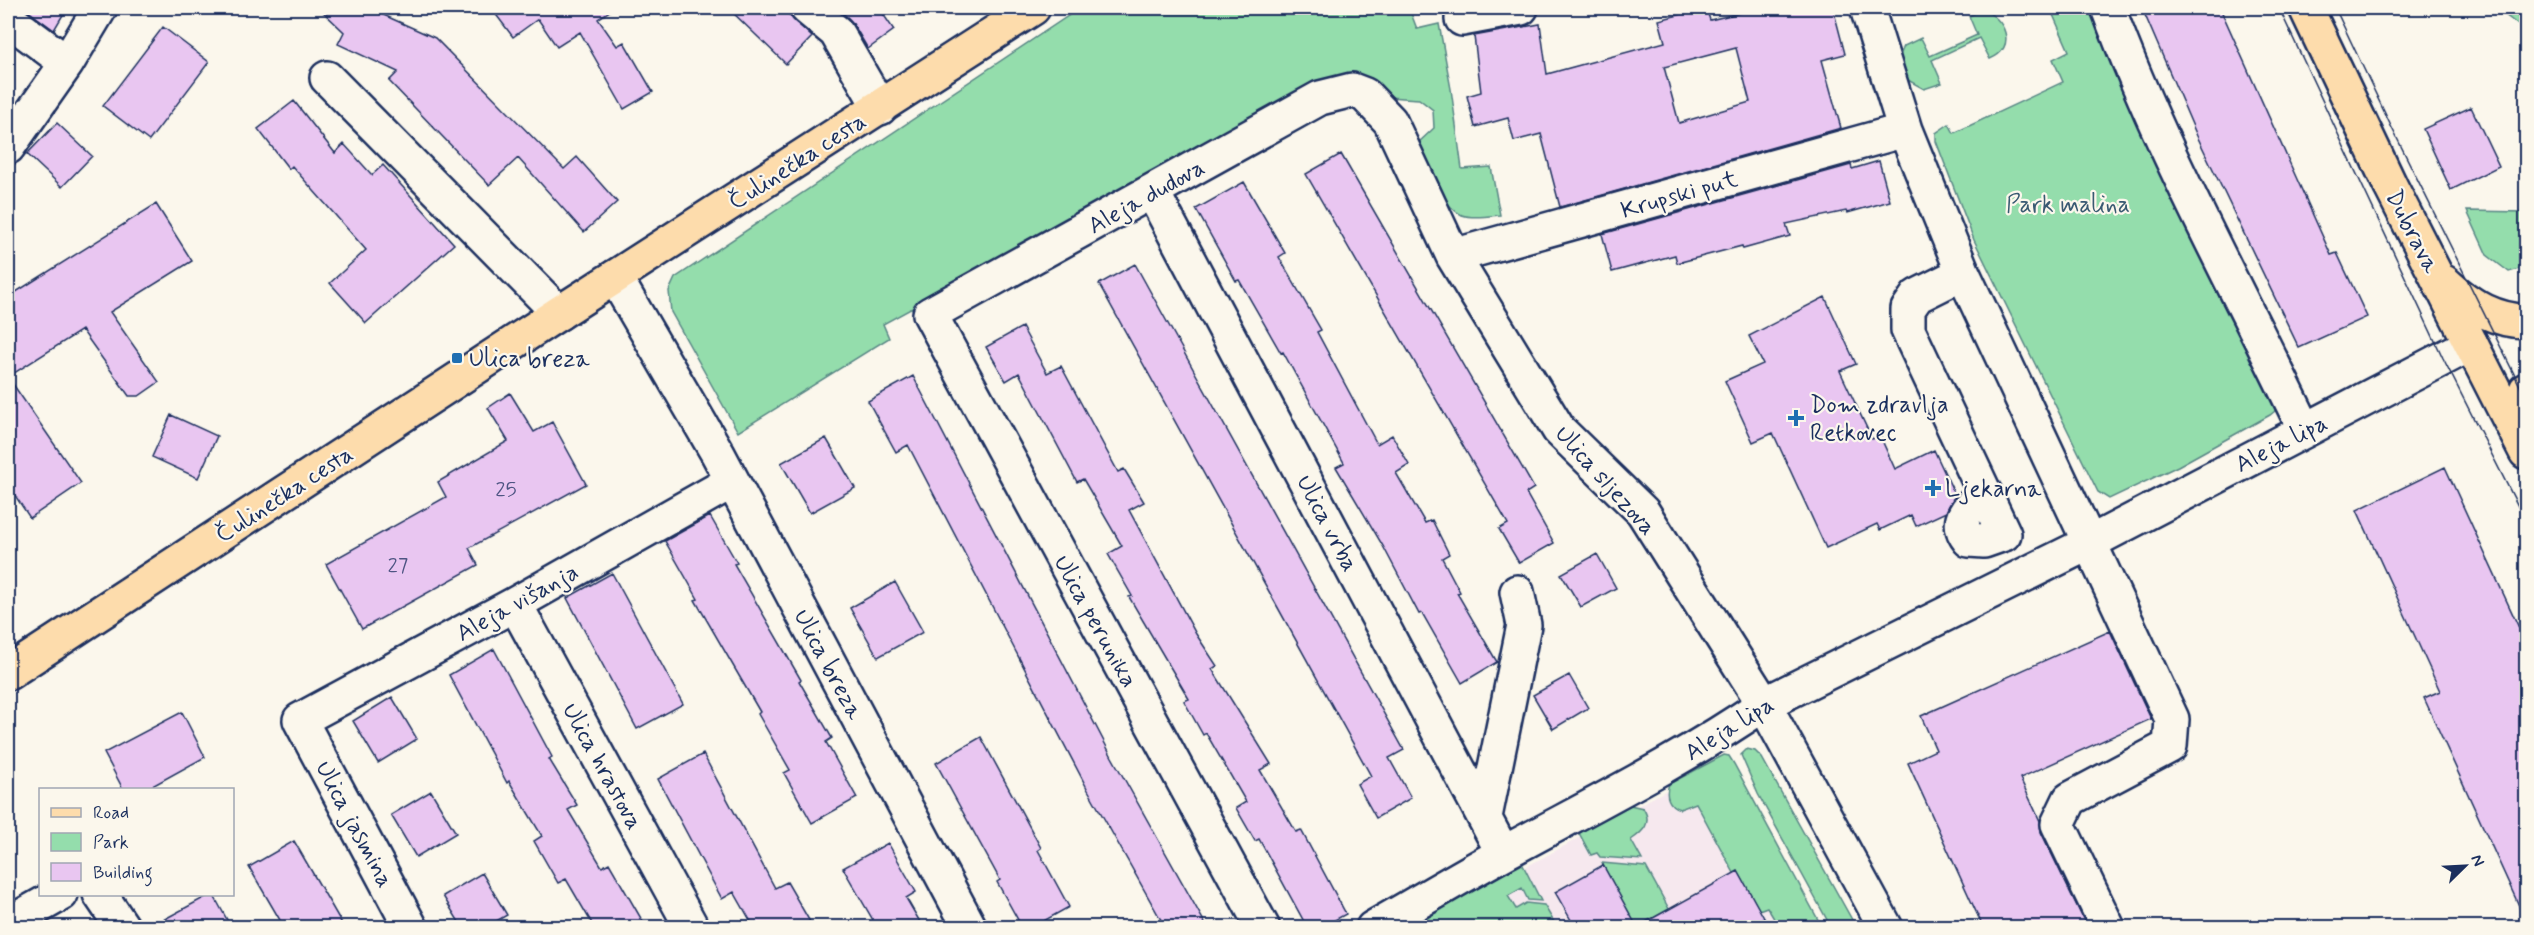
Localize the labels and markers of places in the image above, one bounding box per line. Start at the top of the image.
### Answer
place label: Ulica breza [469,344,590,375]
marker: Ulica breza [450,351,464,365]
place label: Dom zdravlja Retkovec [1810,390,1949,449]
marker: Dom zdravlja Retkovec [1787,409,1805,427]
place label: Ljekarna [1945,474,2042,505]
marker: Ljekarna [1926,481,1940,495]

